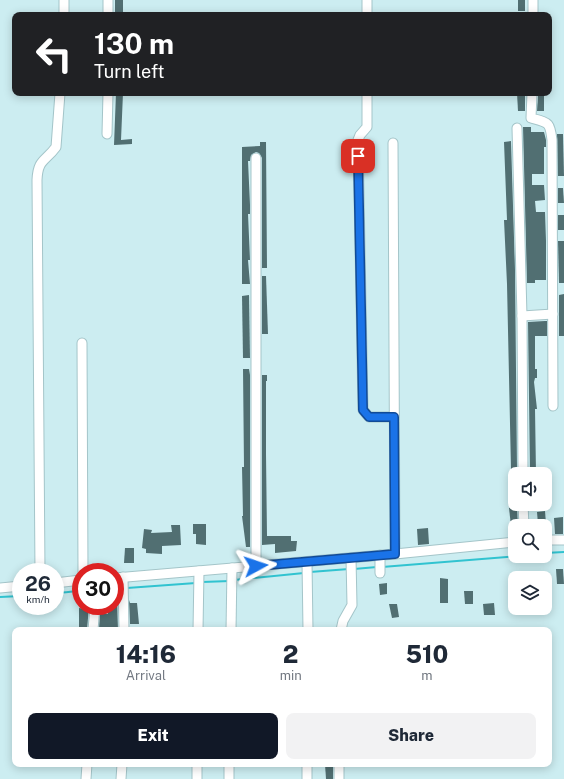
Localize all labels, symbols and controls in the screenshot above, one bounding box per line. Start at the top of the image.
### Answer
text: 130 m [94,27,174,60]
icon: left [28,28,80,80]
text: Turn left [94,61,164,82]
pin [341,139,375,173]
icon: arrive [347,145,369,167]
map controls [508,467,552,615]
button: sound [508,467,552,511]
button: search [508,519,552,563]
position arrow [235,545,277,587]
speed limit sign: 30 [72,563,124,615]
button: layers [508,571,552,615]
text: 26 [25,572,51,596]
text: km/h [26,593,50,605]
text: 14:16 [116,640,176,668]
text: 2 [283,640,299,668]
text: 510 [405,640,448,668]
text: Arrival [126,668,166,683]
text: min [280,668,302,683]
text: m [421,668,432,683]
button: Exit [28,713,278,759]
button: Share [286,713,536,759]

